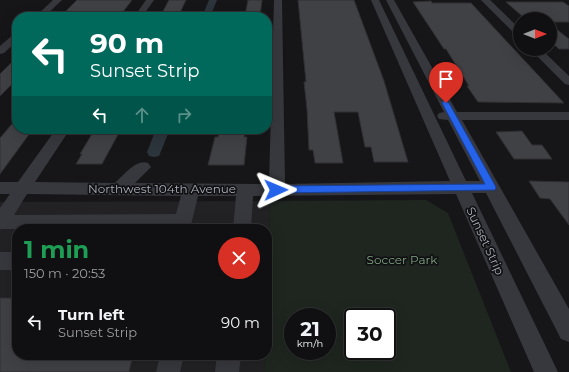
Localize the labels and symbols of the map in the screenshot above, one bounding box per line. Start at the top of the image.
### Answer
north arrow [513,12,557,56]
pin [429,62,463,103]
position arrow [255,169,297,211]
street label: Northwest 104th Avenue [88,181,236,196]
street label: Sunset Strip [463,205,508,277]
park label: Soccer Park [367,252,438,267]
speed limit sign: 30 [344,308,396,360]

